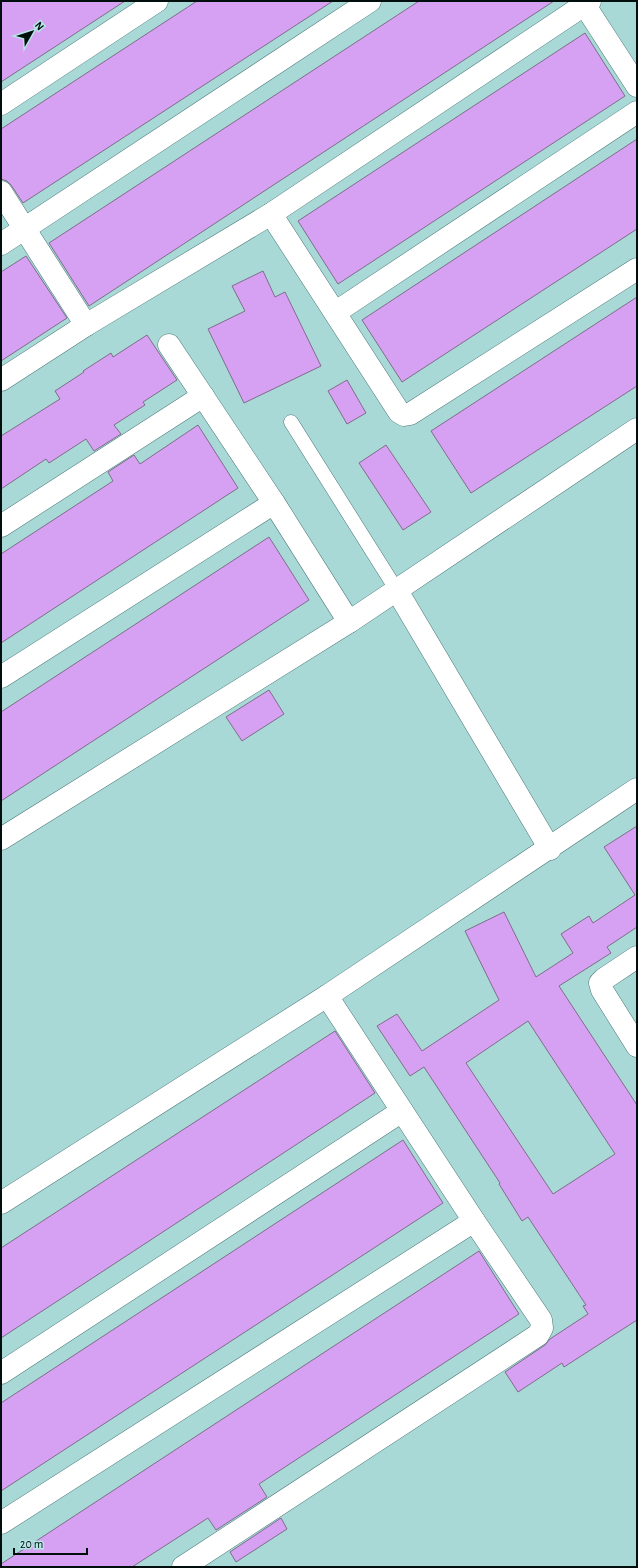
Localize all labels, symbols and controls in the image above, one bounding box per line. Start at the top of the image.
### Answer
north arrow [12,12,52,52]
text: N [33,20,46,32]
scale bar [14,1530,87,1556]
text: 20 m [20,1538,43,1550]

